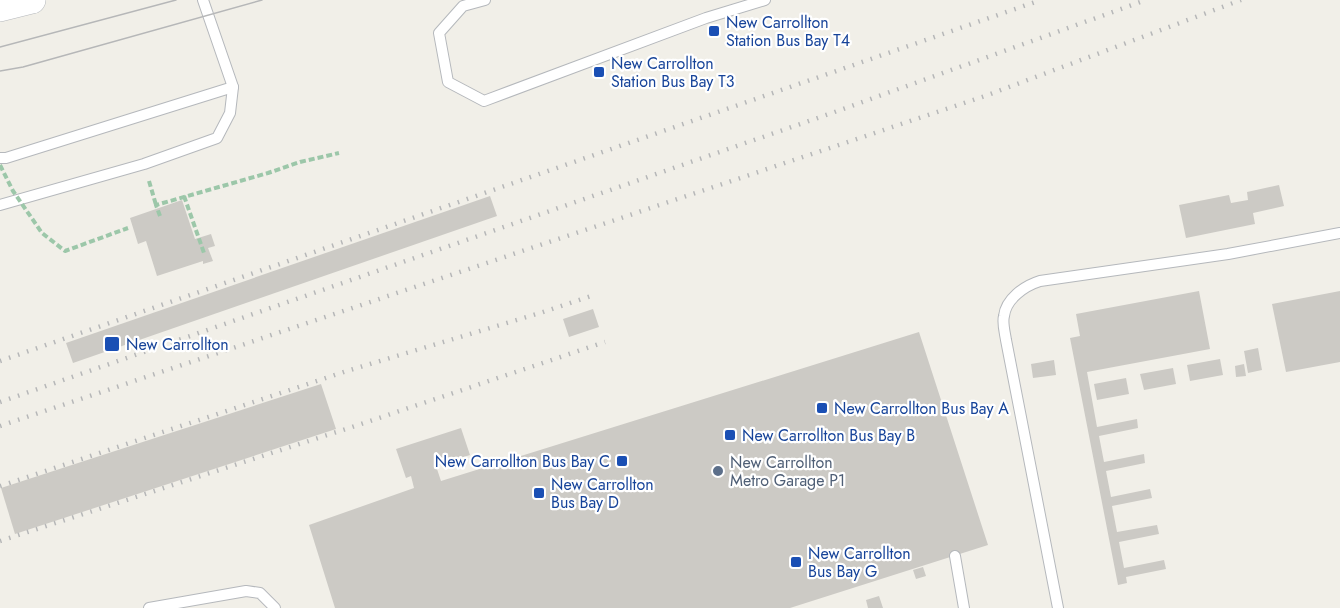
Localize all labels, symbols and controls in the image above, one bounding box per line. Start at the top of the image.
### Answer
place label: New Carrollton Station Bus Bay T4 [726,11,850,52]
marker: New Carrollton Station Bus Bay T4 [707,24,721,38]
place label: New Carrollton Station Bus Bay T3 [611,52,735,93]
marker: New Carrollton Station Bus Bay T3 [592,65,606,79]
place label: New Carrollton [126,333,229,356]
marker: New Carrollton [103,335,121,353]
place label: New Carrollton Bus Bay A [834,397,1009,420]
marker: New Carrollton Bus Bay A [815,401,829,415]
place label: New Carrollton Bus Bay B [742,424,915,447]
marker: New Carrollton Bus Bay B [723,428,737,442]
place label: New Carrollton Bus Bay C [435,450,610,473]
place label: New Carrollton Metro Garage P1 [730,451,845,492]
marker: New Carrollton Bus Bay C [615,454,629,468]
marker: New Carrollton Metro Garage P1 [711,464,725,478]
place label: New Carrollton Bus Bay D [551,473,654,514]
marker: New Carrollton Bus Bay D [532,486,546,500]
place label: New Carrollton Bus Bay G [808,542,911,583]
marker: New Carrollton Bus Bay G [789,555,803,569]

